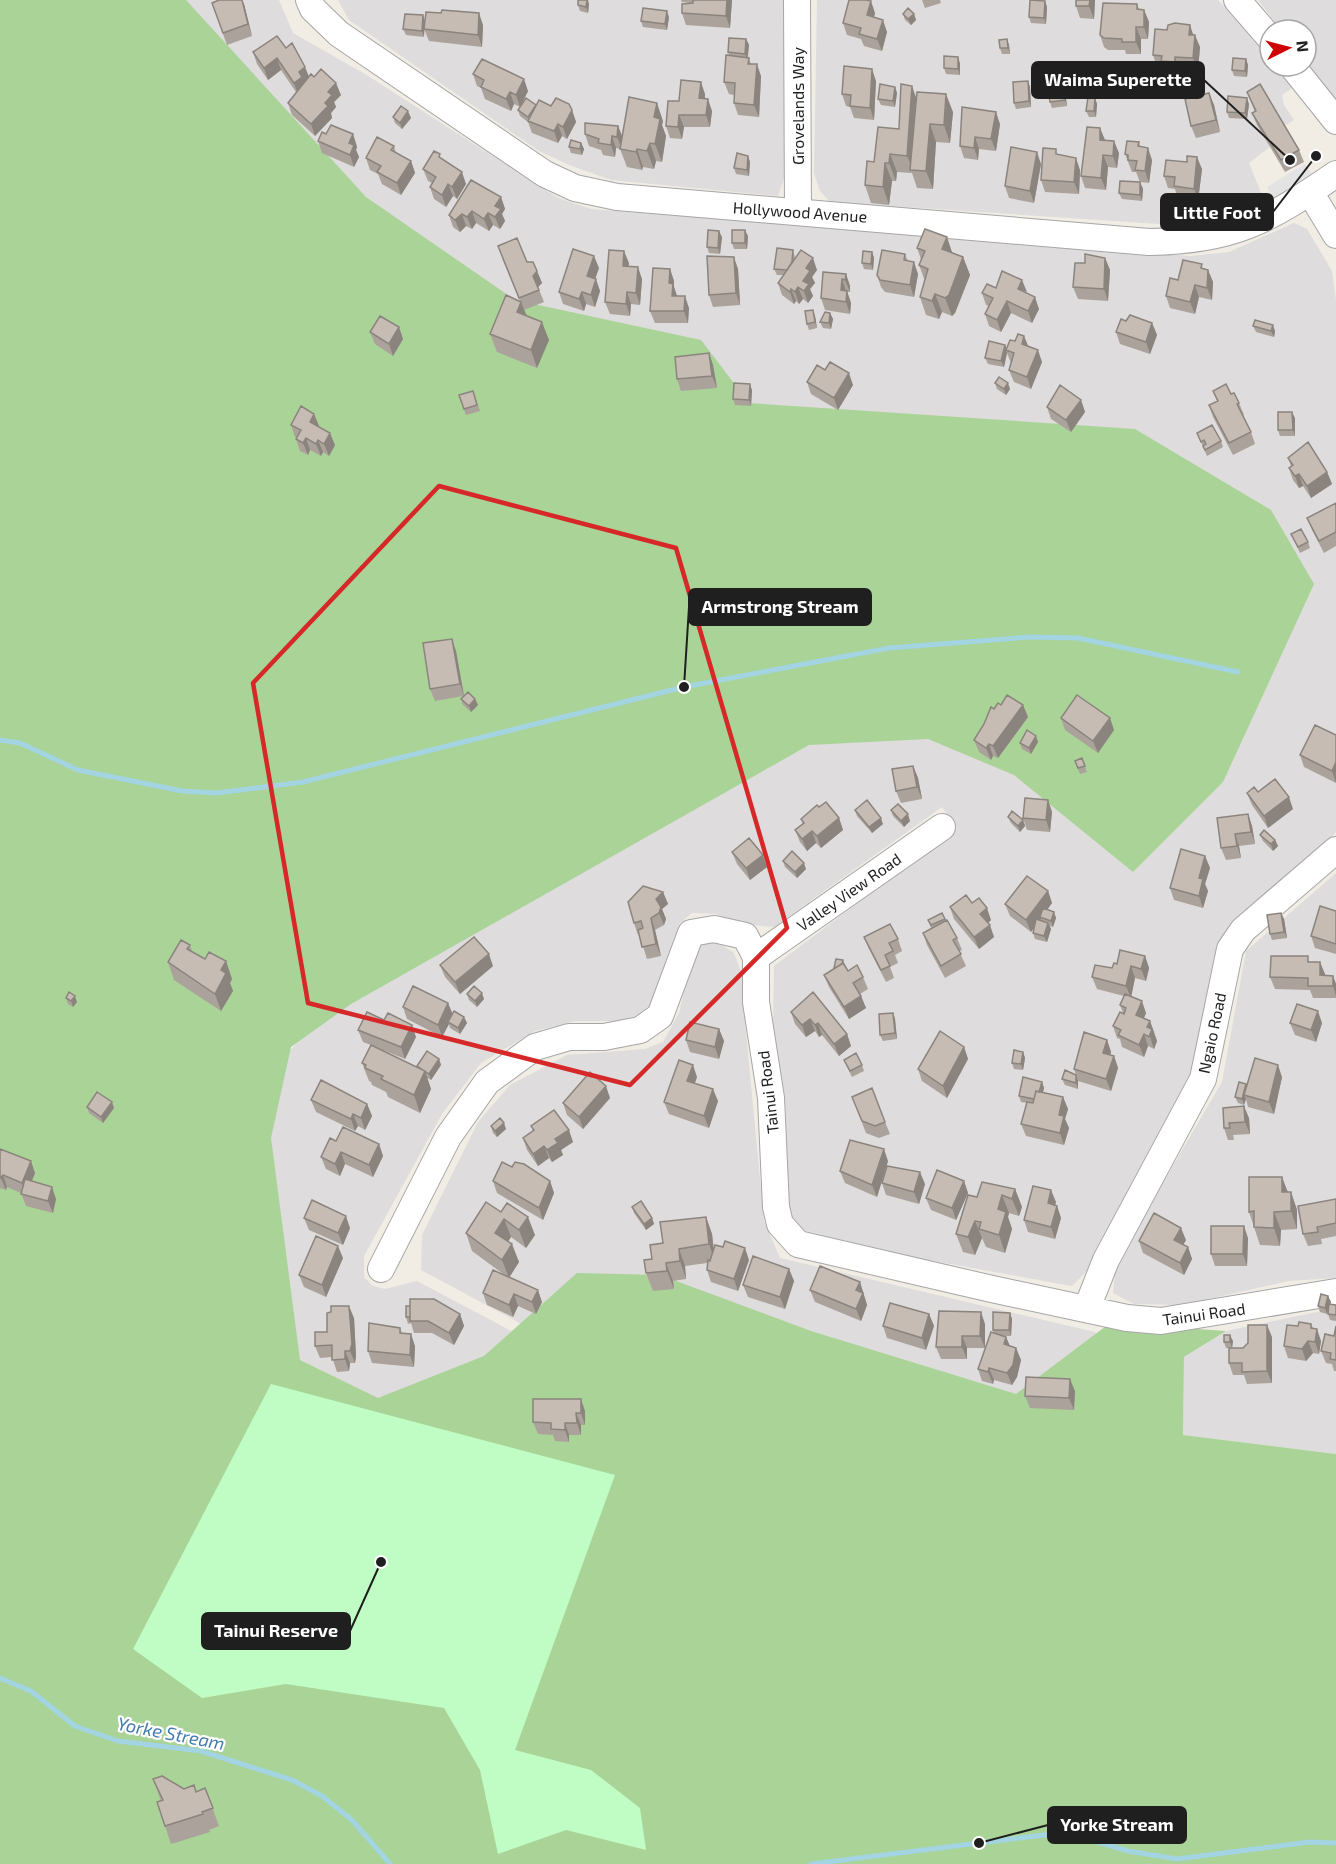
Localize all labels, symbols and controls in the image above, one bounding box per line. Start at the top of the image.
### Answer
north arrow [1258,18,1318,78]
text: N [1293,40,1313,53]
street label: Grovelands Way [788,46,807,165]
callout: Waima Superette [1032,62,1204,98]
text: Waima Superette [1044,68,1192,90]
callout: Little Foot [1161,194,1273,230]
street label: Hollywood Avenue [732,197,868,226]
text: Little Foot [1173,201,1261,223]
callout: Armstrong Stream [689,589,871,625]
text: Armstrong Stream [701,595,859,617]
street label: Valley View Road [793,849,905,935]
street label: Ngaio Road [1194,991,1229,1075]
street label: Tainui Road [753,1050,782,1135]
street label: Tainui Road [1161,1298,1247,1329]
callout: Tainui Reserve [202,1613,350,1649]
text: Tainui Reserve [214,1619,338,1641]
water label: Yorke Stream [116,1712,227,1754]
callout: Yorke Stream [1048,1807,1186,1843]
text: Yorke Stream [1060,1813,1174,1835]

